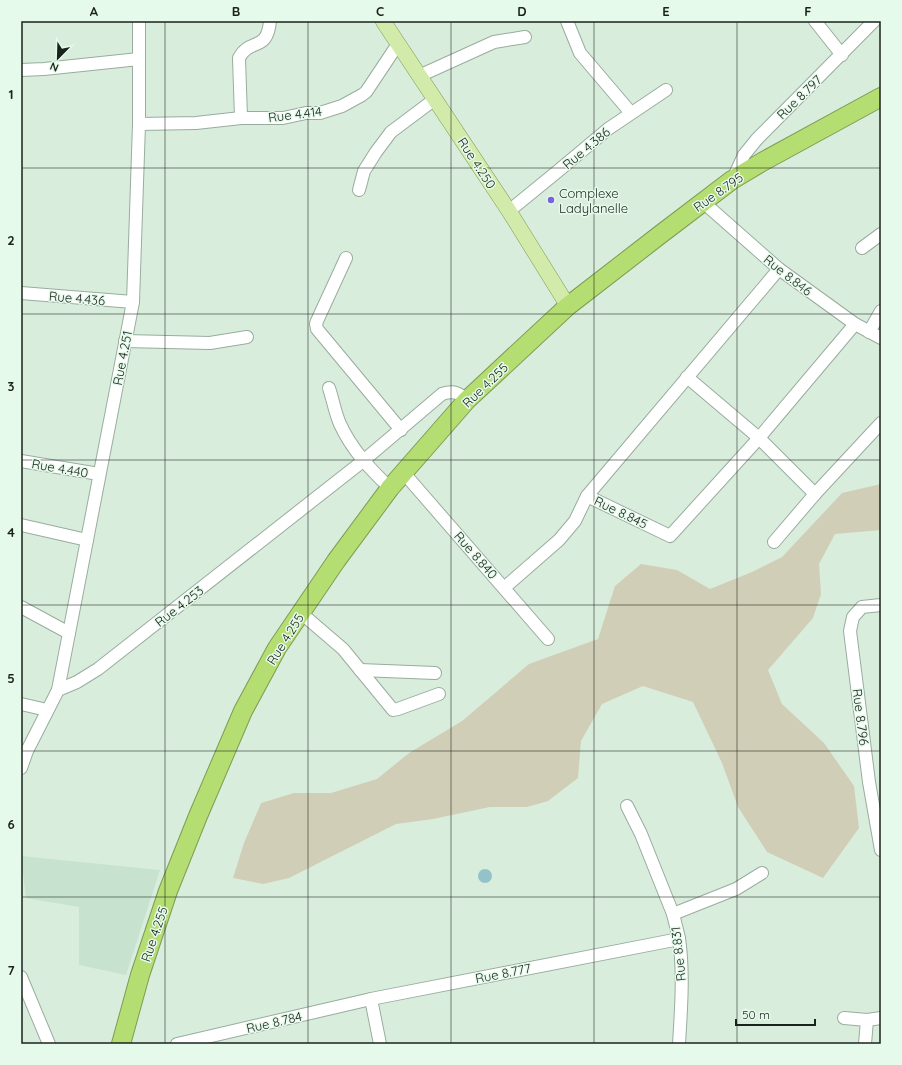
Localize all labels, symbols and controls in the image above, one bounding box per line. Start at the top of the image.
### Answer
text: A [90,3,99,19]
text: B [232,3,240,19]
text: C [376,3,384,19]
text: D [517,3,527,19]
text: E [662,3,670,19]
text: F [804,3,812,19]
north arrow [38,38,78,78]
text: N [48,59,61,75]
street label: Rue 8.797 [773,71,825,122]
text: 1 [8,86,14,102]
street label: Rue 4.414 [267,103,323,125]
street label: Rue 4.386 [559,124,613,172]
street label: Rue 4.250 [454,134,500,192]
street label: Rue 8.795 [690,169,746,215]
place label: Complexe Ladylanelle [559,185,628,216]
marker: Complexe Ladylanelle [546,195,556,205]
text: 2 [7,232,15,248]
street label: Rue 8.846 [761,251,815,299]
street label: Rue 4.436 [48,288,106,308]
street label: Rue 4.251 [109,329,135,387]
street label: Rue 4.255 [459,359,511,411]
text: 3 [8,378,15,394]
street label: Rue 4.440 [30,455,90,481]
street label: Rue 8.845 [592,492,650,532]
text: 4 [7,524,15,540]
street label: Rue 8.840 [451,528,501,582]
street label: Rue 4.253 [152,582,207,630]
street label: Rue 4.255 [263,610,307,668]
text: 5 [7,670,15,686]
street label: Rue 8.796 [850,688,872,746]
text: 6 [7,816,15,832]
street label: Rue 4.255 [137,904,171,964]
street label: Rue 8.831 [667,926,689,982]
street label: Rue 8.777 [474,960,532,986]
text: 7 [7,962,15,978]
scale bar [736,1001,815,1027]
text: 50 m [742,1007,770,1022]
street label: Rue 8.784 [245,1008,304,1036]

